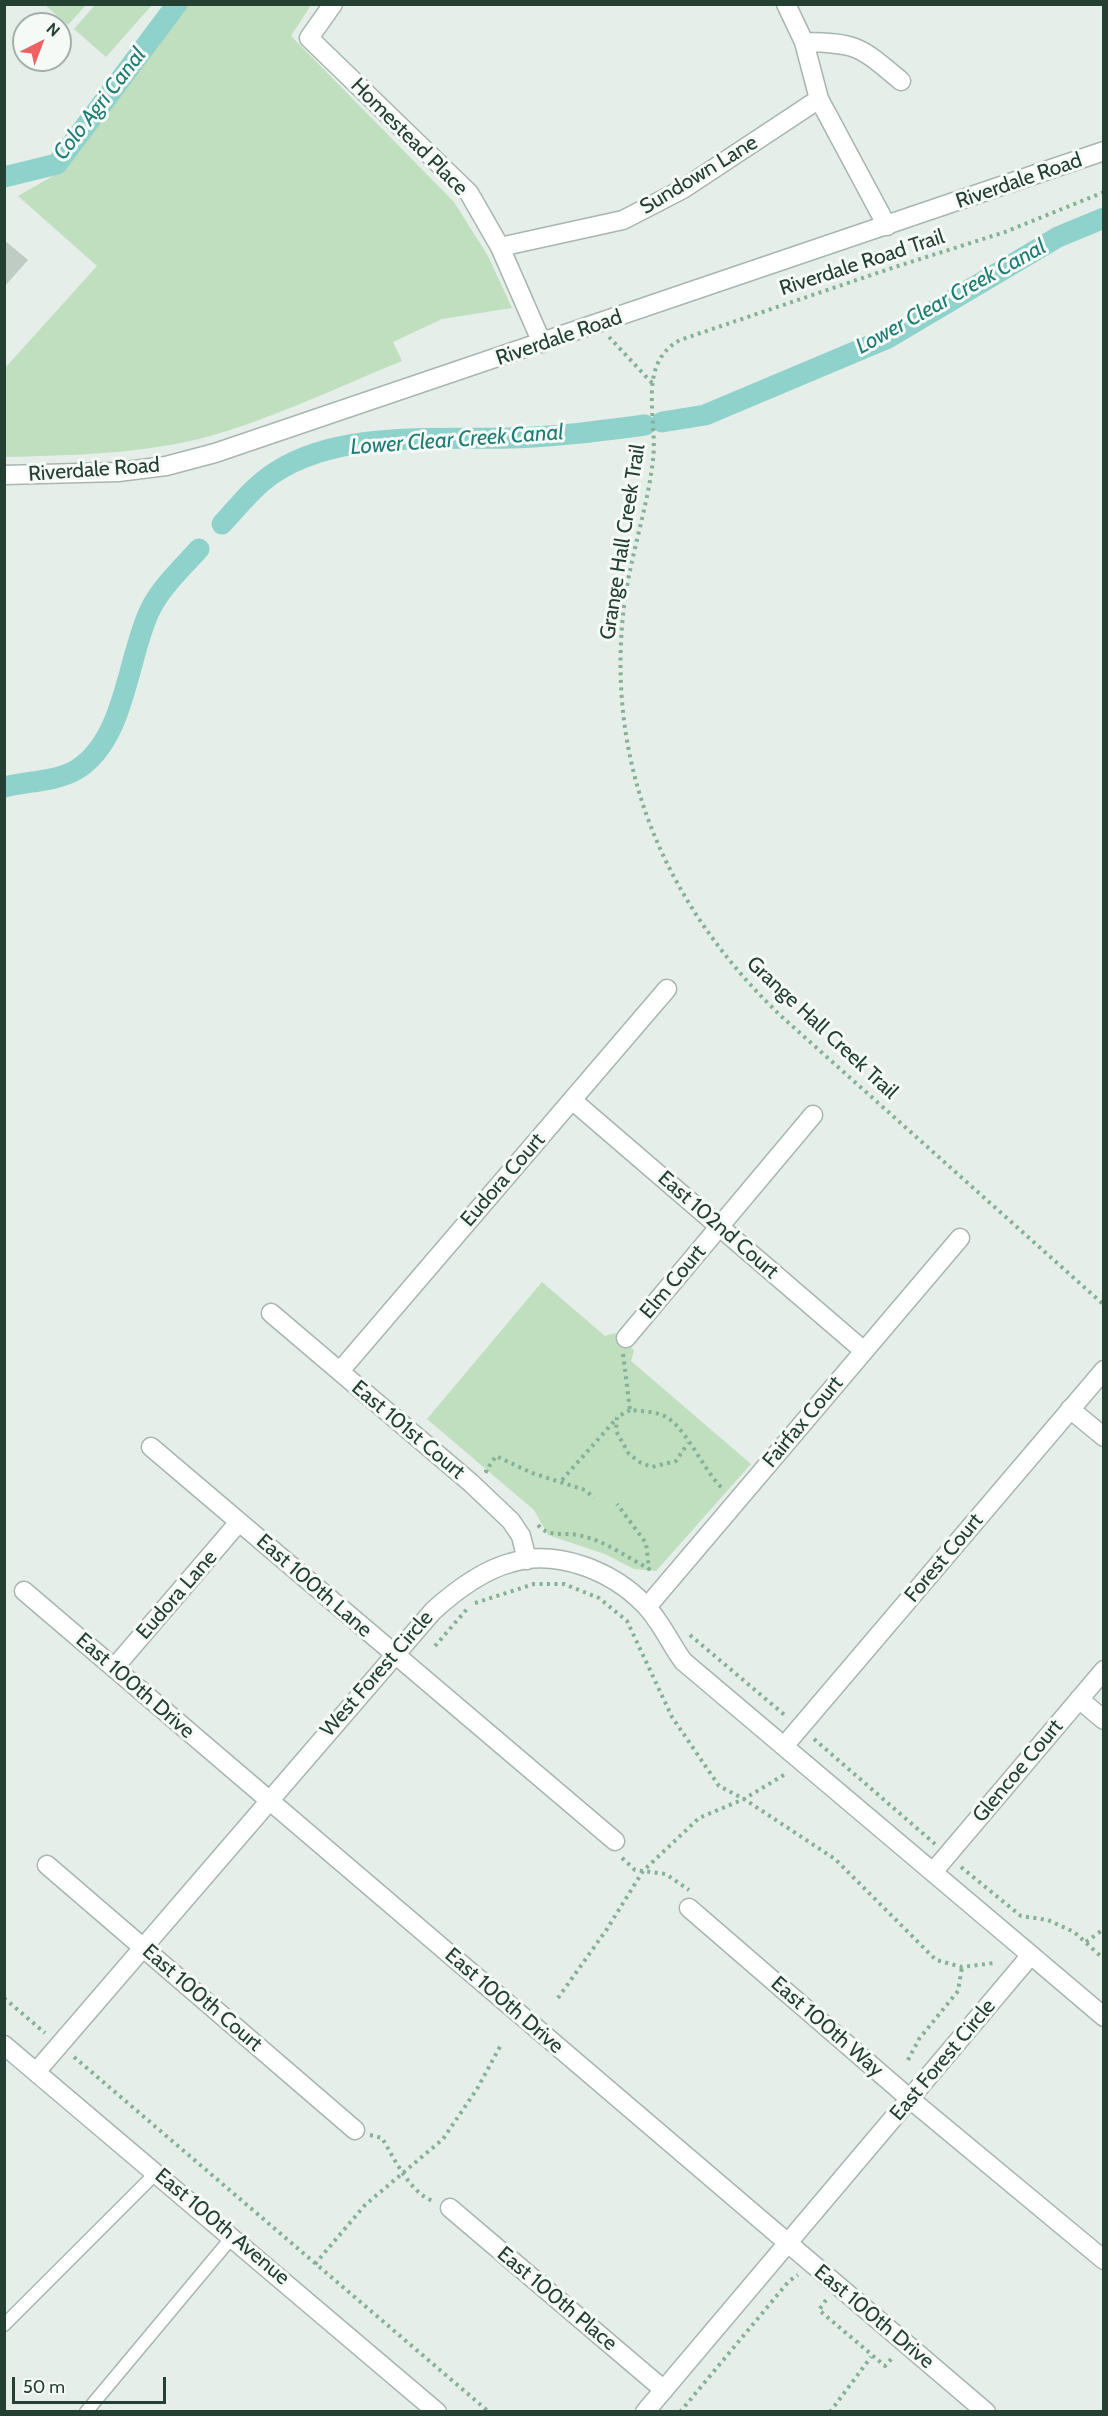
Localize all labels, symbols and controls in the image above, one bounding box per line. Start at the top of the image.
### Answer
north arrow [12,12,72,72]
text: N [42,19,64,41]
water label: Colo Agri Canal [48,43,152,165]
street label: Homestead Place [345,73,473,201]
street label: Sundown Lane [636,130,762,220]
street label: Riverdale Road [953,148,1085,214]
street label: Riverdale Road Trail [776,224,948,302]
water label: Lower Clear Creek Canal [851,234,1051,360]
street label: Riverdale Road [493,305,625,371]
water label: Lower Clear Creek Canal [350,419,564,461]
street label: Grange Hall Creek Trail [595,442,651,642]
street label: Riverdale Road [27,453,161,487]
street label: Grange Hall Creek Trail [741,951,903,1105]
street label: Eudora Court [456,1128,550,1232]
street label: East 102nd Court [652,1166,784,1284]
street label: Elm Court [635,1240,711,1324]
street label: Fairfax Court [758,1371,848,1473]
street label: East 101st Court [346,1375,470,1485]
street label: Forest Court [900,1508,988,1608]
street label: East 100th Lane [251,1529,377,1643]
street label: Eudora Lane [131,1545,223,1645]
street label: West Forest Circle [315,1606,439,1742]
street label: East 100th Drive [71,1628,199,1744]
street label: Glencoe Court [968,1714,1068,1828]
street label: East 100th Court [137,1939,267,2057]
street label: East 100th Drive [440,1943,568,2059]
street label: East 100th Way [766,1971,888,2083]
street label: East Forest Circle [885,1994,1001,2126]
street label: East 100th Avenue [149,2163,295,2291]
street label: East 100th Place [492,2242,622,2356]
street label: East 100th Drive [809,2260,939,2374]
scale bar [15,2365,170,2403]
text: 50 m [23,2376,65,2398]

